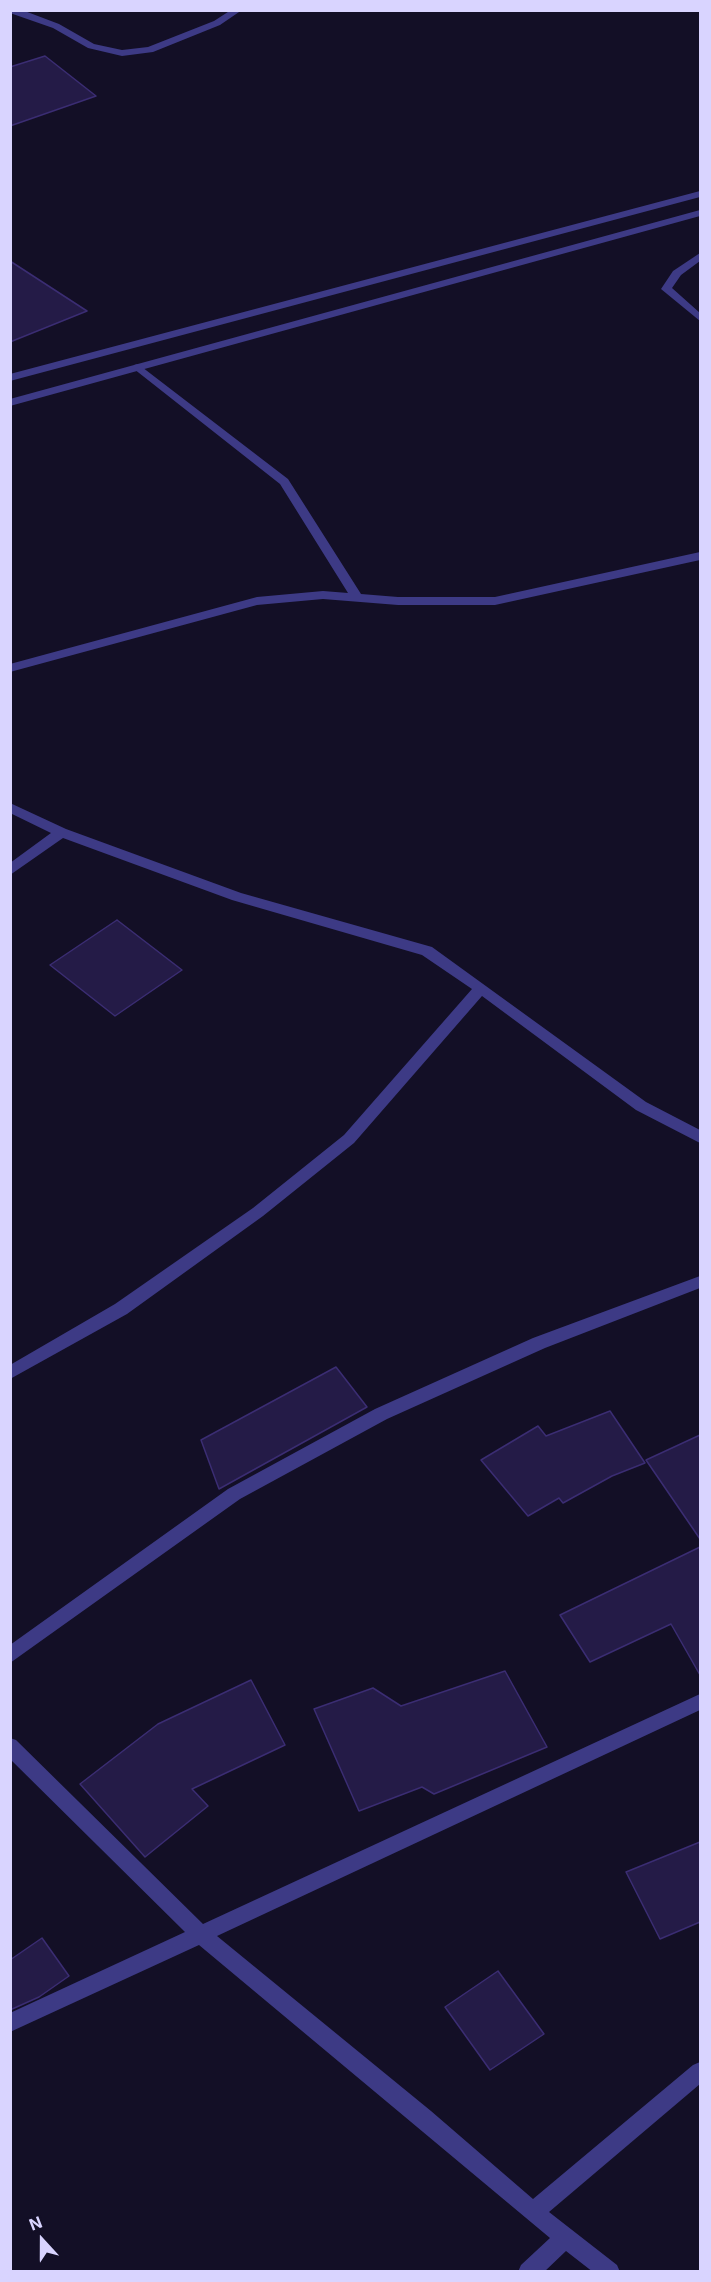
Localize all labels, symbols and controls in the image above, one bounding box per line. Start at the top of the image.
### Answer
north arrow [12,2210,72,2270]
text: N [26,2212,45,2235]

